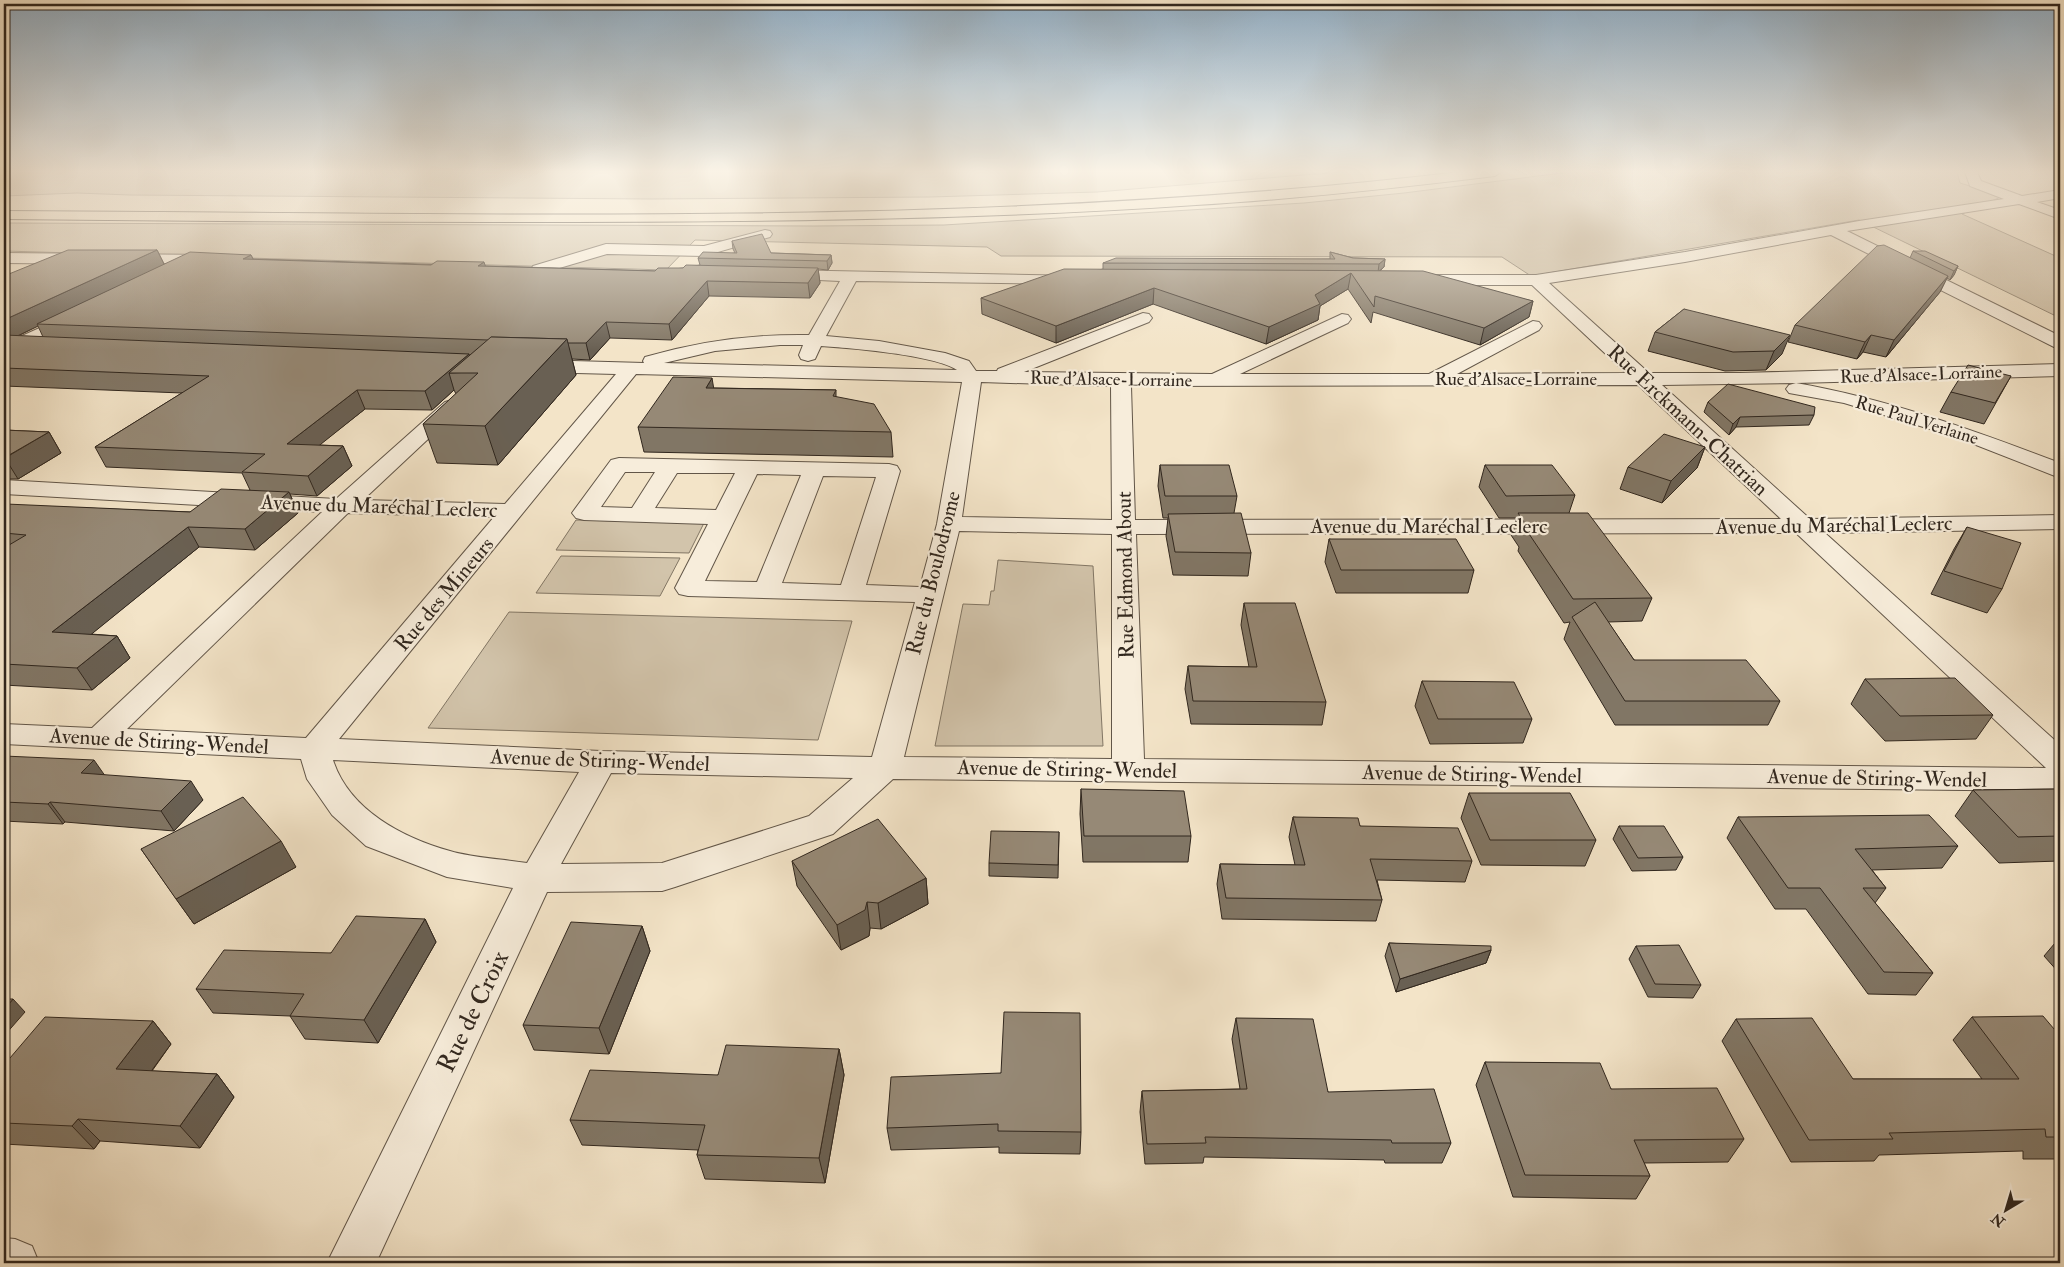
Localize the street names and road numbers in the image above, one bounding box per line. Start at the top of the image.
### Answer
street label: Rue Erckmann-Chatrian [1602,339,1774,502]
street label: Rue d'Alsace-Lorraine [1840,360,2003,389]
street label: Rue d'Alsace-Lorraine [1030,367,1193,392]
street label: Rue d'Alsace-Lorraine [1435,368,1598,391]
street label: Rue Paul Verlaine [1853,391,1982,450]
street label: Rue du Boulodrome [900,488,967,658]
street label: Avenue du Maréchal Leclerc [259,489,498,524]
street label: Rue Edmond About [1111,491,1140,659]
street label: Avenue du Maréchal Leclerc [1714,510,1953,541]
street label: Avenue du Maréchal Leclerc [1310,513,1548,540]
street label: Rue des Mineurs [389,532,500,657]
street label: Avenue de Stiring-Wendel [48,722,270,761]
street label: Avenue de Stiring-Wendel [489,743,711,778]
street label: Avenue de Stiring-Wendel [956,754,1178,785]
street label: Avenue de Stiring-Wendel [1361,759,1583,790]
street label: Avenue de Stiring-Wendel [1766,763,1988,794]
street label: Rue de Croix [431,946,516,1077]

